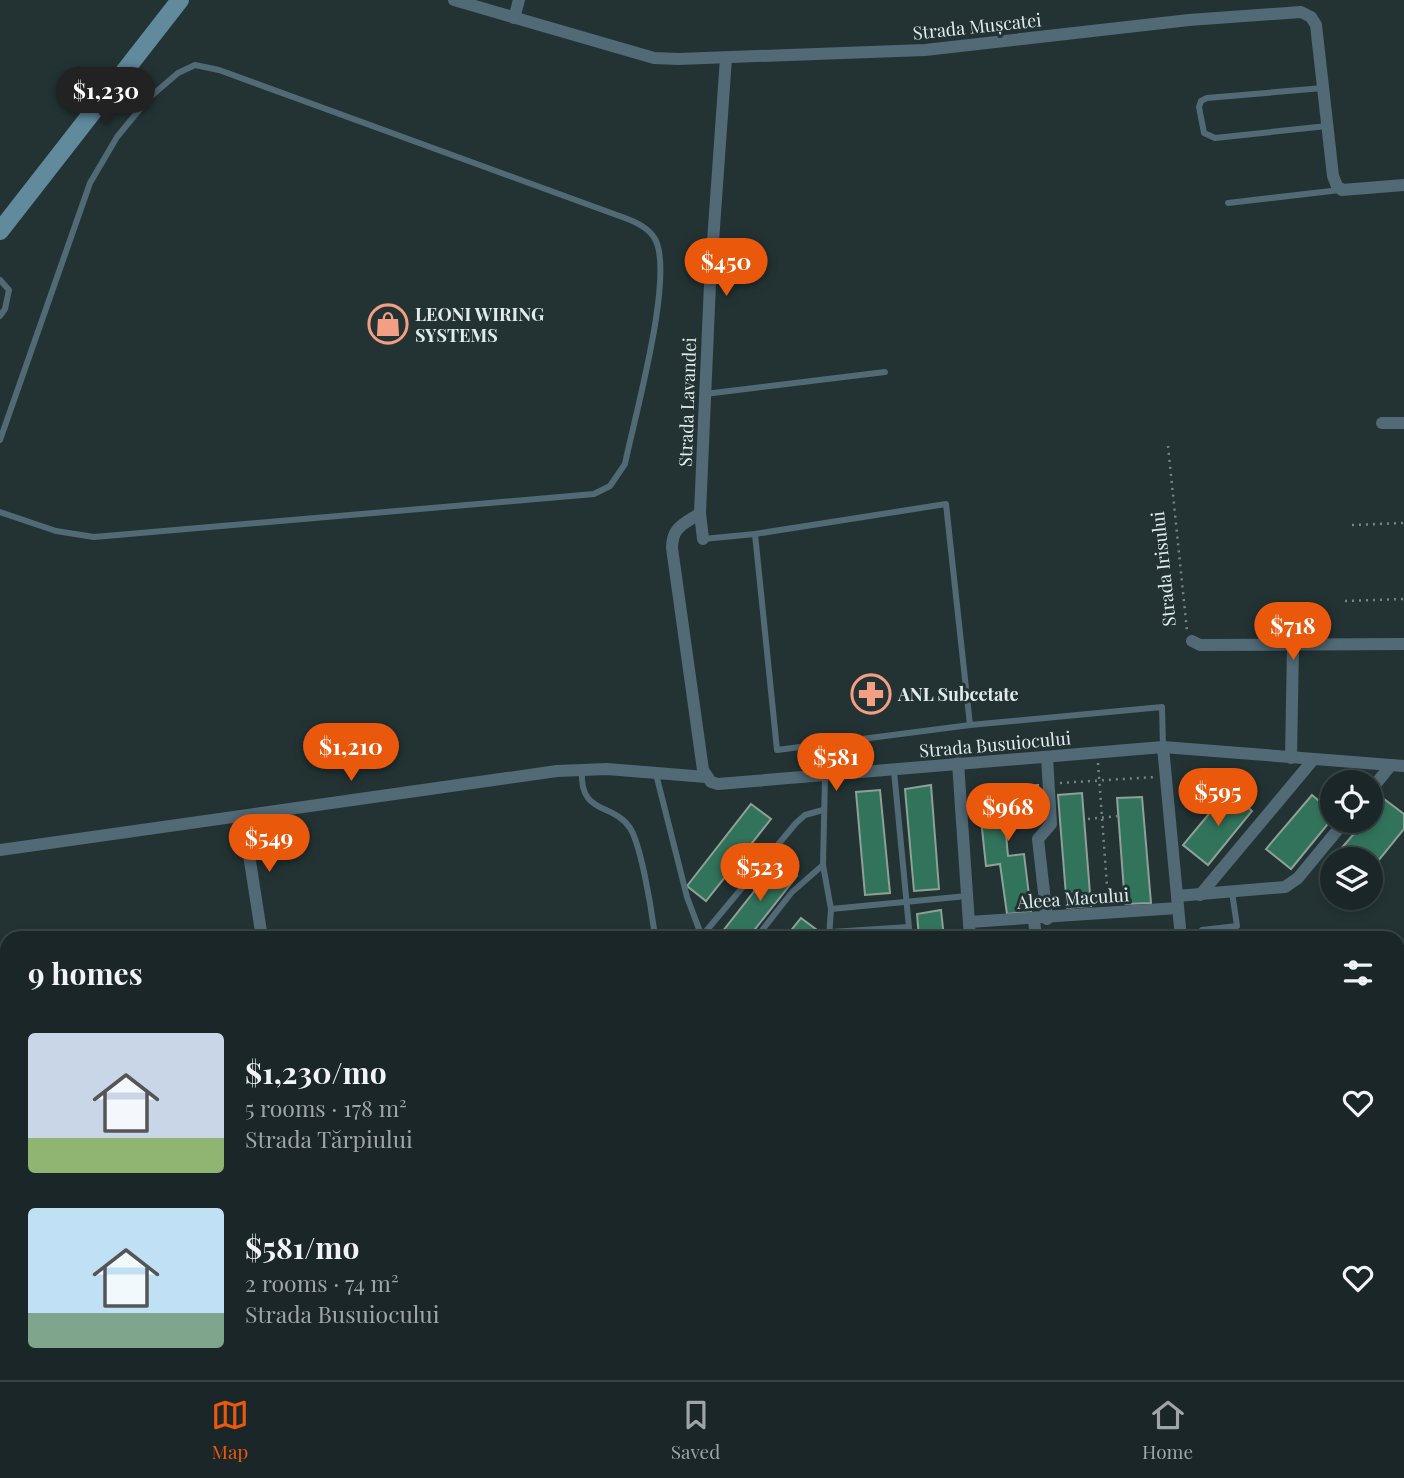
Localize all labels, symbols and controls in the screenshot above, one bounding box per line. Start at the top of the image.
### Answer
street label: Strada Mușcatei [911,7,1043,45]
pin: $1,230 [49,68,163,127]
text: $1,230 [73,74,139,105]
pin: $450 [685,238,767,298]
text: $450 [701,245,751,276]
place label: LEONI WIRING SYSTEMS [415,302,544,347]
shop icon: LEONI WIRING SYSTEMS [367,303,409,345]
street label: Strada Lavandei [673,337,701,467]
street label: Strada Irisului [1145,510,1181,628]
pin: $718 [1252,602,1334,662]
text: $718 [1270,609,1316,640]
pharmacy icon: ANL Subcetate [850,673,892,715]
place label: ANL Subcetate [897,682,1019,706]
pin: $1,210 [294,724,408,783]
street label: Strada Busuiocului [918,725,1072,763]
text: $1,210 [319,730,383,761]
pin: $581 [795,734,877,793]
text: $581 [813,740,859,771]
pin: $595 [1177,768,1259,828]
map controls [1320,770,1383,910]
button: locate [1320,770,1383,833]
text: $595 [1194,775,1242,806]
pin: $968 [967,784,1049,843]
text: $968 [982,790,1034,821]
pin: $549 [228,814,310,874]
text: $549 [245,821,293,852]
pin: $523 [719,844,801,903]
button: layers [1320,847,1383,910]
text: $523 [736,850,784,881]
street label: Aleea Macului [1015,882,1130,914]
text: 9 homes [28,953,143,993]
icon: filters [1339,954,1377,992]
text: $1,230/mo [245,1052,387,1092]
icon: home [84,1061,168,1145]
icon: heart [1339,1084,1377,1122]
text: 5 rooms · 178 m² [245,1092,407,1123]
text: Strada Tărpiului [245,1123,413,1154]
text: $581/mo [245,1227,359,1267]
icon: home [84,1236,168,1320]
icon: heart [1339,1259,1377,1297]
text: 2 rooms · 74 m² [245,1267,399,1298]
text: Strada Busuiocului [245,1298,439,1329]
tab: Map [211,1396,249,1464]
tab: Saved [671,1396,720,1464]
tab: Home [1142,1396,1193,1464]

